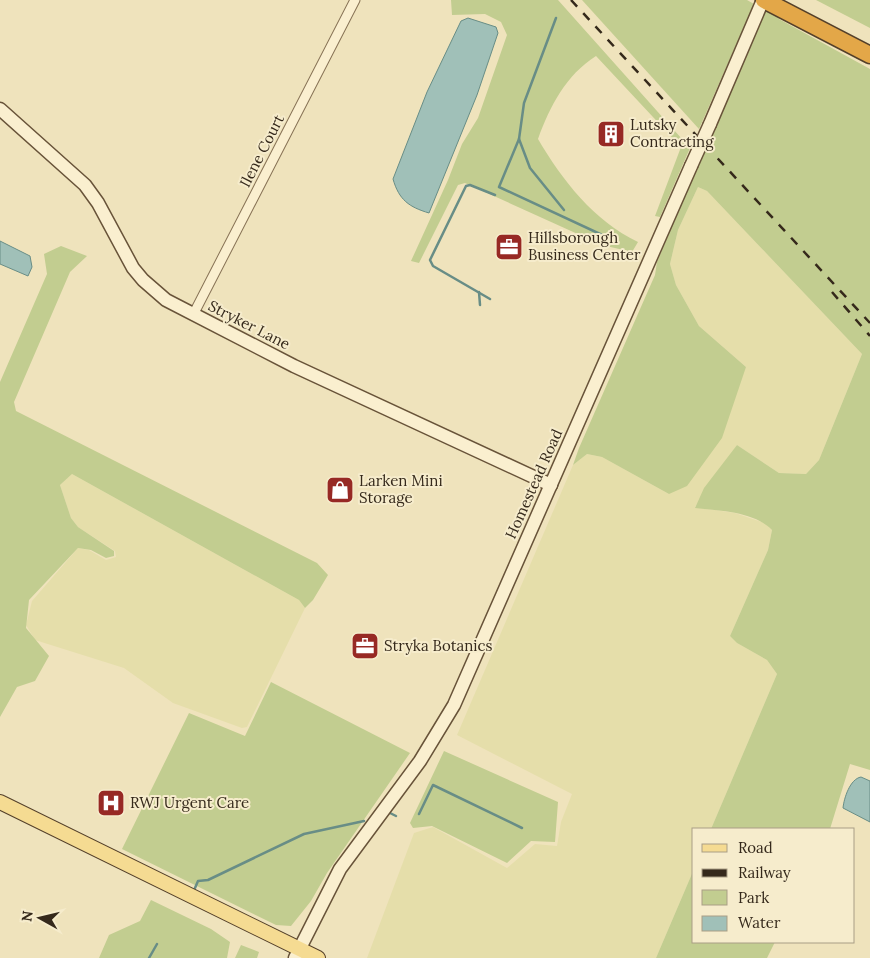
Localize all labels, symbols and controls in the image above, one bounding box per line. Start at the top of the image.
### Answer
street label: Ilene Court [235,111,288,190]
place label: Lutsky Contracting [630,115,714,151]
building icon: Lutsky Contracting [596,119,626,149]
place label: Hillsborough Business Center [528,228,641,264]
office icon: Hillsborough Business Center [494,232,524,262]
street label: Stryker Lane [205,296,293,353]
street label: Homestead Road [501,426,566,542]
place label: Larken Mini Storage [359,471,443,507]
shop icon: Larken Mini Storage [325,475,355,505]
office icon: Stryka Botanics [350,631,380,661]
place label: Stryka Botanics [384,636,493,655]
hospital icon: RWJ Urgent Care [96,788,126,818]
place label: RWJ Urgent Care [130,793,249,812]
legend [692,828,855,943]
text: Road [738,838,773,857]
text: Railway [738,863,791,882]
text: Park [738,888,769,907]
north arrow [15,893,65,943]
text: N [17,909,37,923]
text: Water [738,913,781,932]

